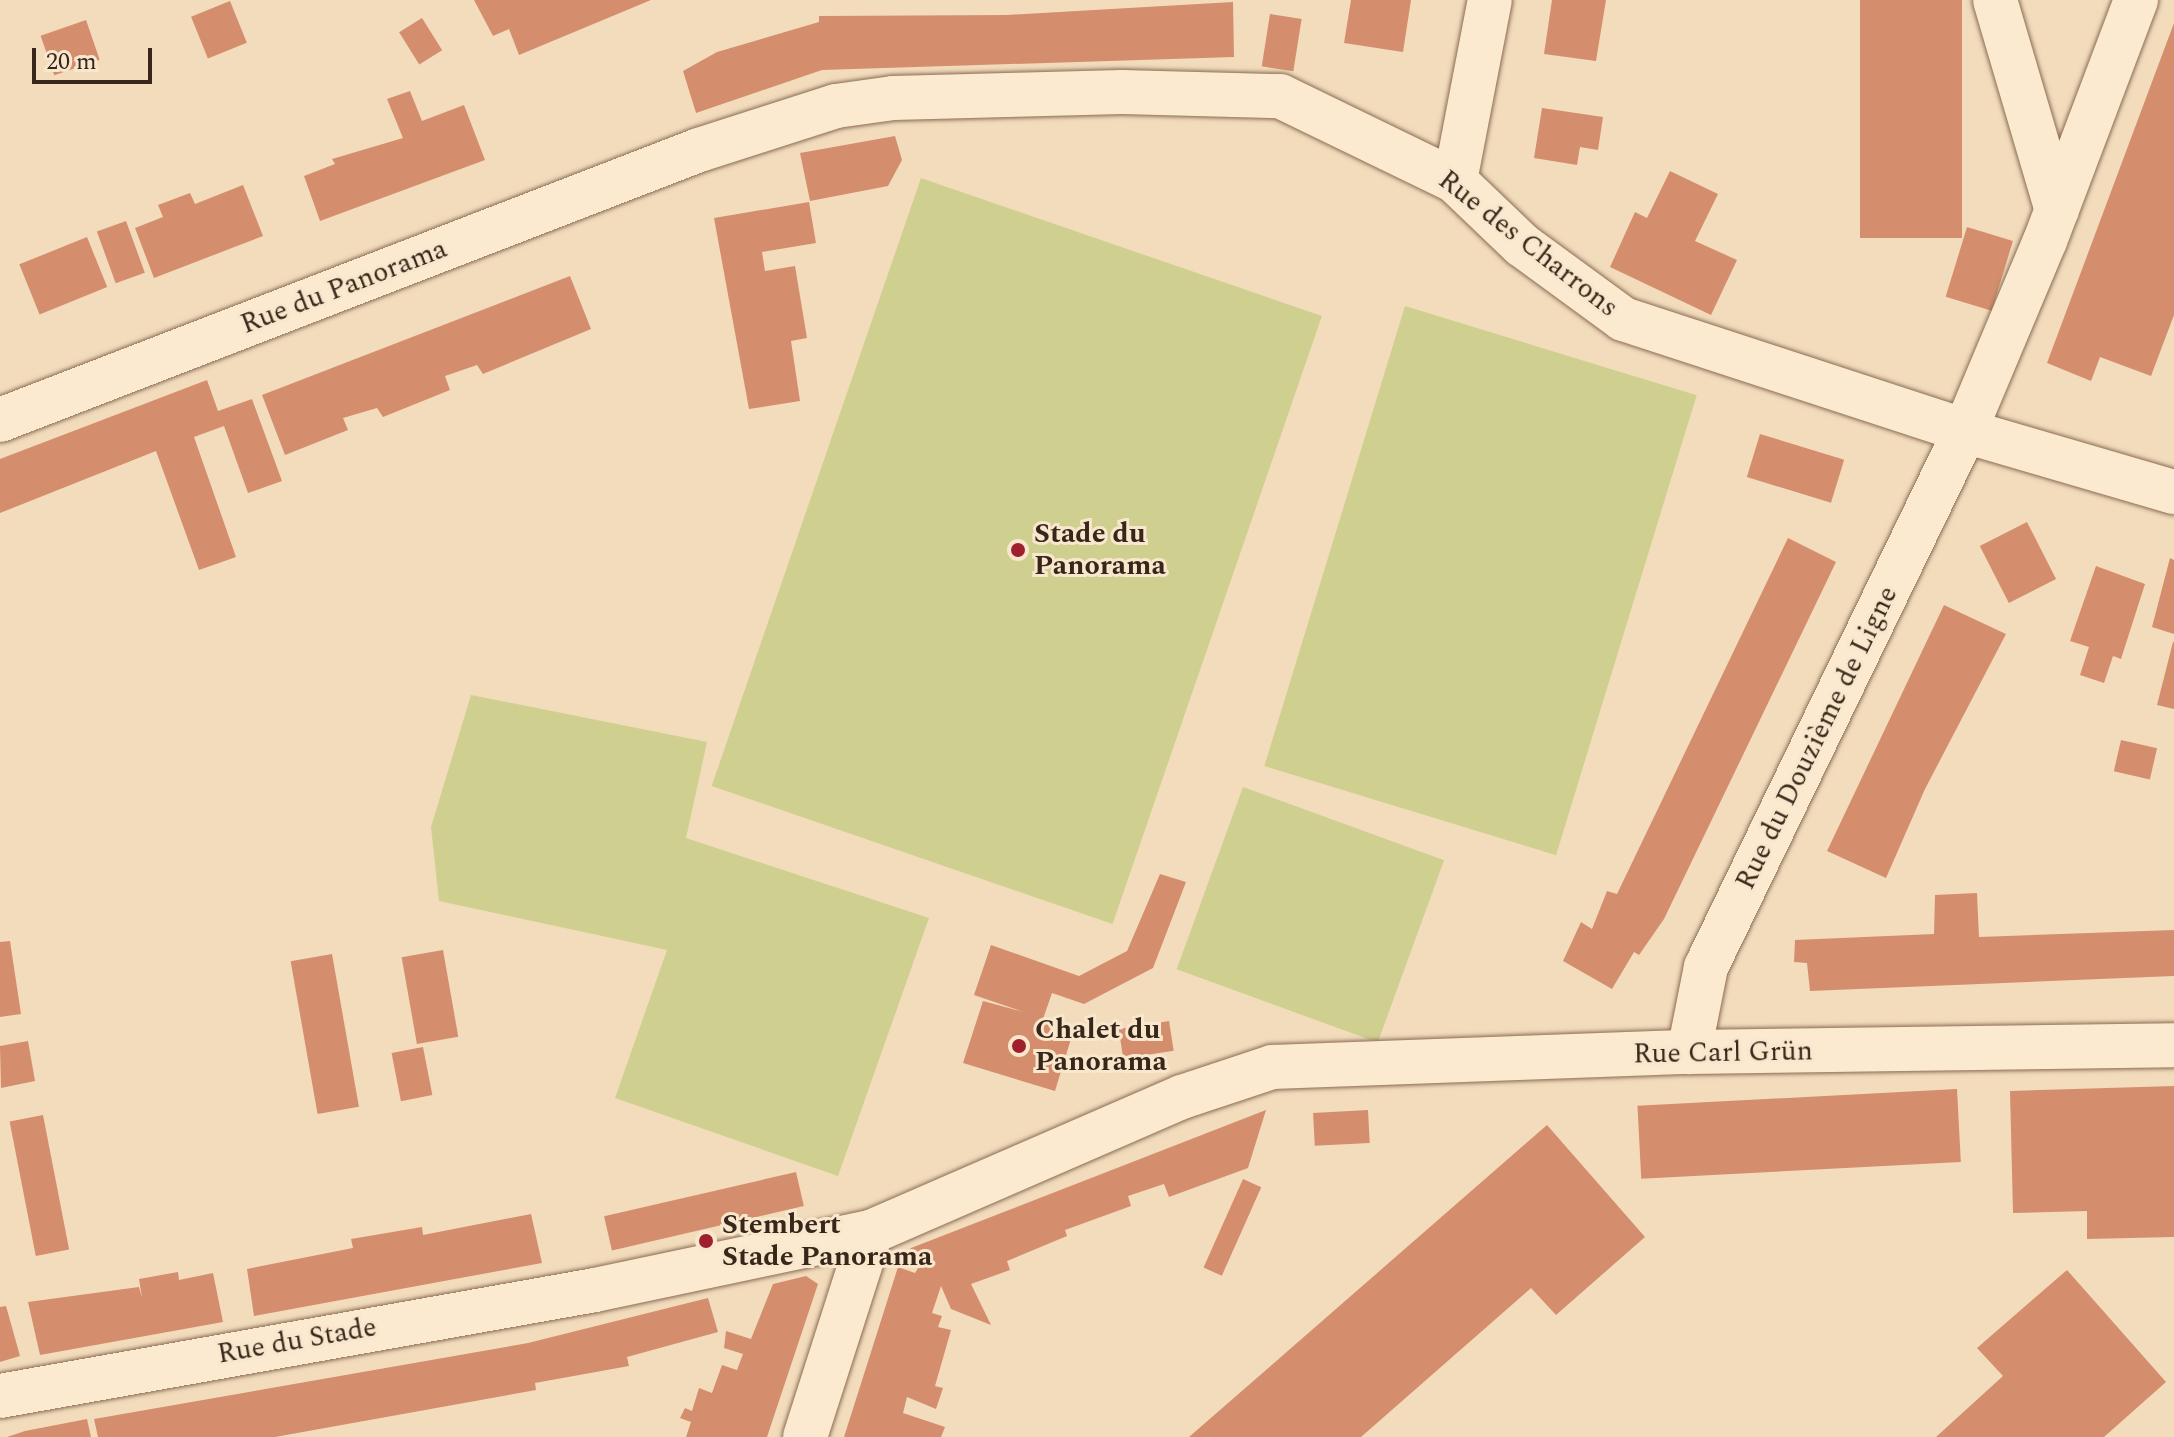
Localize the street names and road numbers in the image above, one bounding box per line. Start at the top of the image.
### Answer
street label: Rue des Charrons [1431,163,1625,325]
street label: Rue du Panorama [236,232,452,342]
street label: Rue du Douzième de Ligne [1729,581,1905,895]
street label: Rue Carl Grün [1633,1035,1813,1071]
street label: Rue du Stade [215,1310,379,1372]

